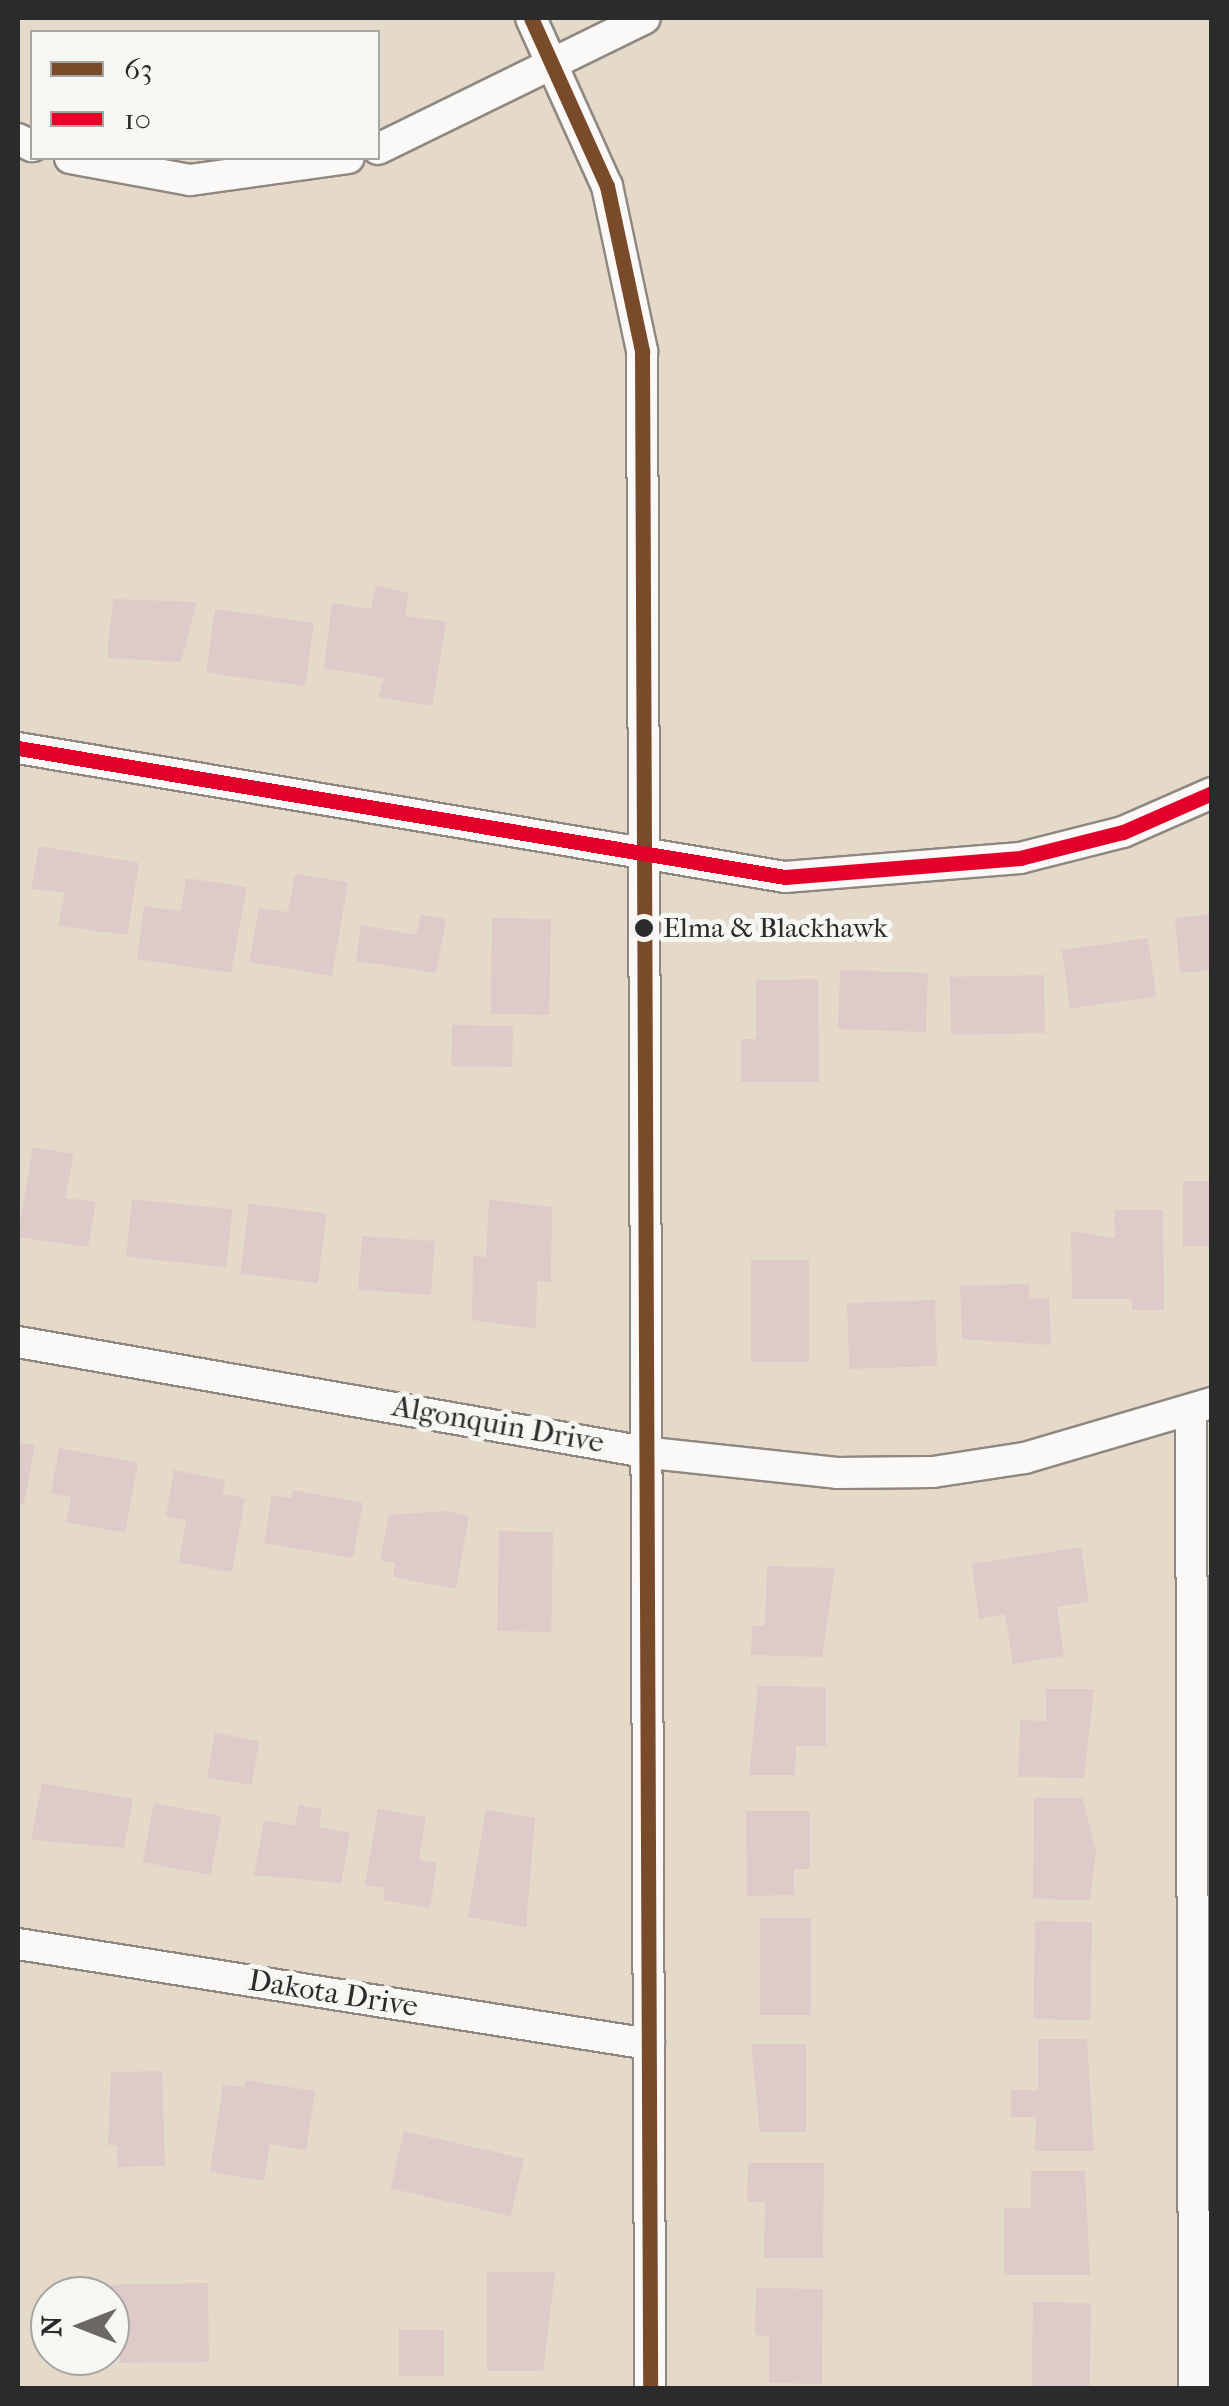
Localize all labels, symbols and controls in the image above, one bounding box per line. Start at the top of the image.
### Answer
legend [30,30,380,160]
text: 63 [124,52,153,87]
text: 10 [124,102,151,137]
place label: Elma & Blackhawk [663,911,888,945]
marker: Elma & Blackhawk [634,918,654,938]
street label: Algonquin Drive [389,1389,607,1461]
street label: Dakota Drive [246,1963,420,2025]
north arrow [30,2276,130,2376]
text: N [35,2315,68,2337]

